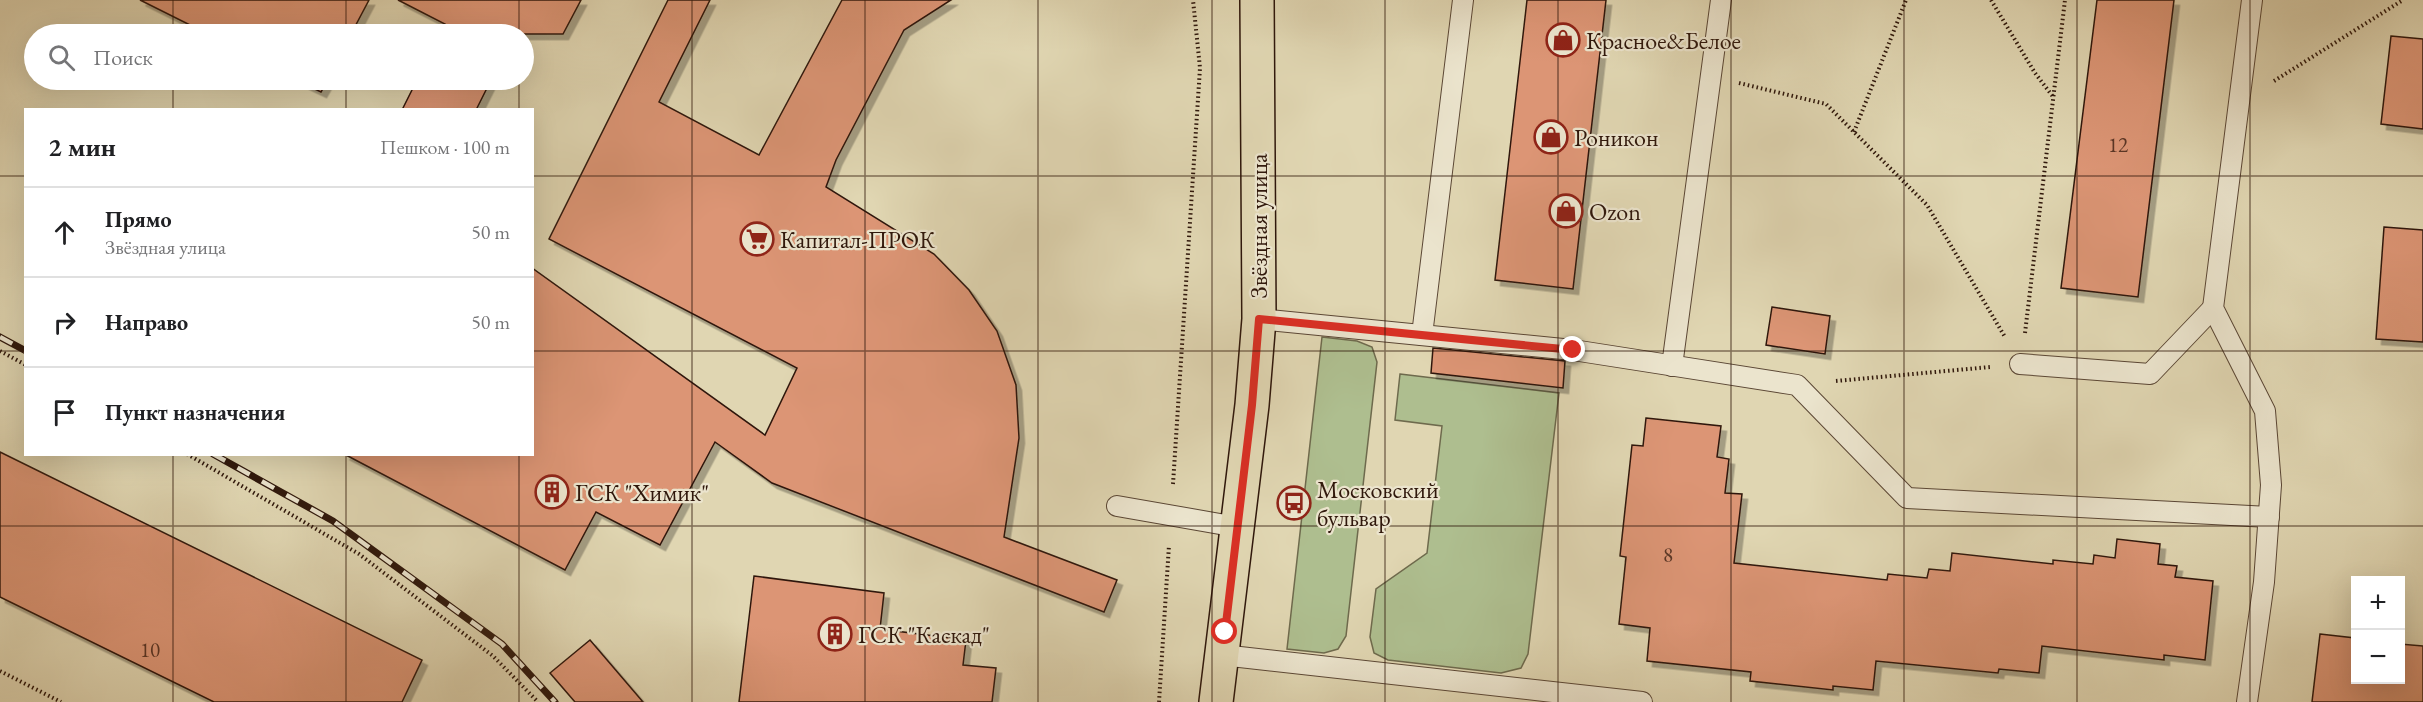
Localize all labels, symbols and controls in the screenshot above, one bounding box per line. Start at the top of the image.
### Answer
shop icon: Красное&Белое [1545,22,1581,58]
search box [24,24,534,90]
place label: Красное&Белое [1586,25,1741,56]
icon: search [45,41,78,74]
text: Поиск [93,43,153,72]
shop icon: Роникон [1533,119,1569,155]
place label: Роникон [1574,122,1658,153]
text: 2 мин [48,130,116,164]
house number: 12 [2108,131,2128,158]
text: Пешком · 100 m [380,134,510,160]
street label: Звёздная улица [1243,153,1274,299]
shop icon: Ozon [1548,193,1584,229]
place label: Ozon [1589,196,1641,227]
text: Прямо [105,205,172,234]
icon: ahead [48,216,81,249]
text: 50 m [471,219,510,245]
supermarket icon: Капитал-ПРОК [739,221,775,257]
place label: Капитал-ПРОК [780,224,935,255]
text: Звёздная улица [105,234,226,260]
icon: right [48,306,81,339]
text: Направо [105,308,188,337]
text: 50 m [471,309,510,335]
route end [1559,336,1585,362]
icon: arrive [48,396,81,429]
text: Пункт назначения [105,398,285,427]
building icon: ГСК "Химик" [534,474,570,510]
place label: Московский бульвар [1317,474,1439,533]
place label: ГСК "Химик" [575,477,709,508]
bus stop icon: Московский бульвар [1276,485,1312,521]
house number: 8 [1663,541,1673,568]
map controls [2351,576,2405,684]
button: + [2351,576,2405,630]
building icon: ГСК "Каскад" [817,616,853,652]
route start [1211,618,1237,644]
place label: ГСК "Каскад" [858,619,990,650]
button: − [2351,630,2405,684]
house number: 10 [140,636,160,663]

